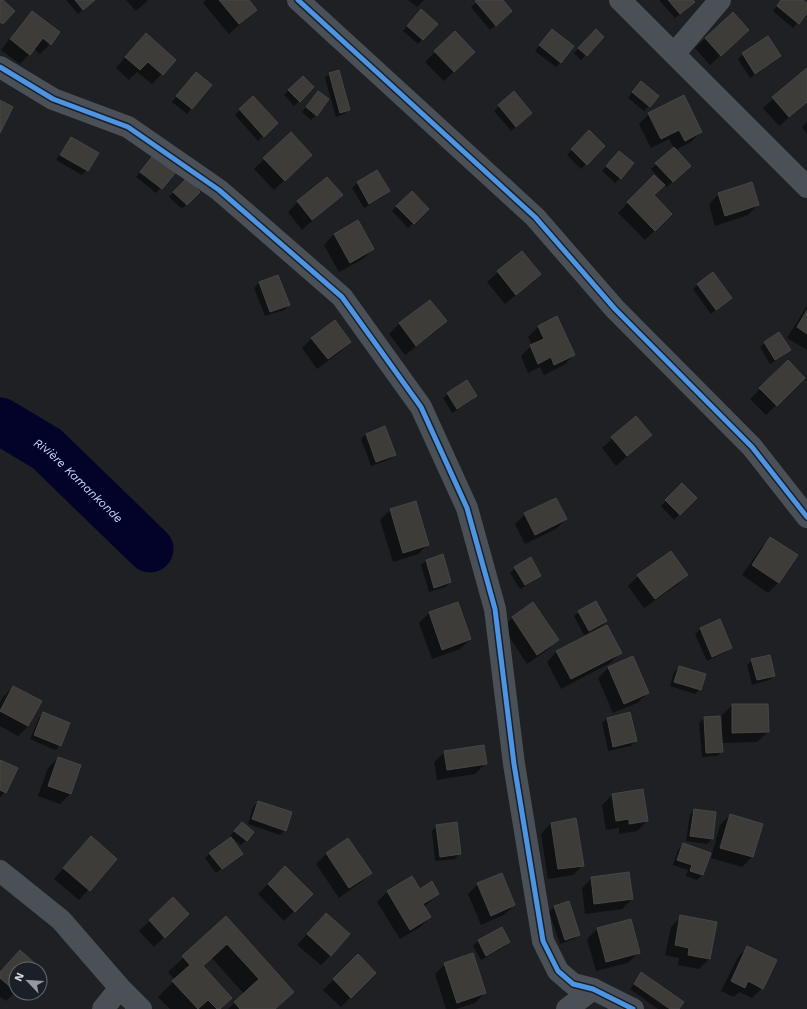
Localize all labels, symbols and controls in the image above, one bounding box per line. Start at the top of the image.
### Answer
water label: Rivière Kamankonde [31,436,126,526]
north arrow [8,961,48,1001]
text: N [12,971,27,983]

